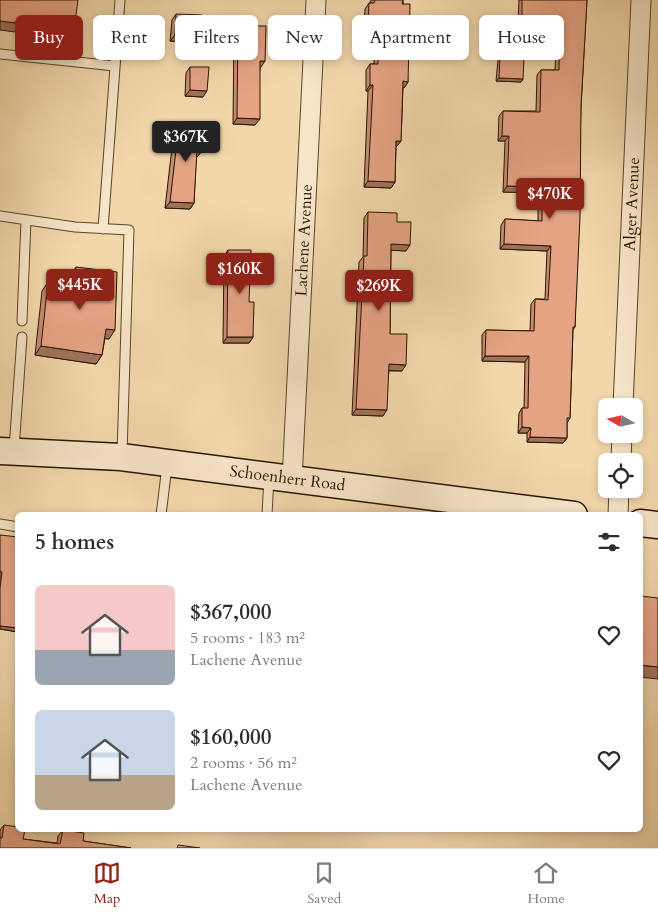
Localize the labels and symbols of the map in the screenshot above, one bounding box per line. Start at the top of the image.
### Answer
pin: $367K [151,120,221,163]
street label: Alger Avenue [619,157,645,252]
pin: $470K [515,178,585,220]
street label: Lachene Avenue [290,184,318,297]
pin: $160K [205,252,275,295]
pin: $445K [45,268,115,311]
pin: $269K [344,270,414,312]
north arrow [598,398,642,442]
street label: Schoenherr Road [228,460,347,497]

